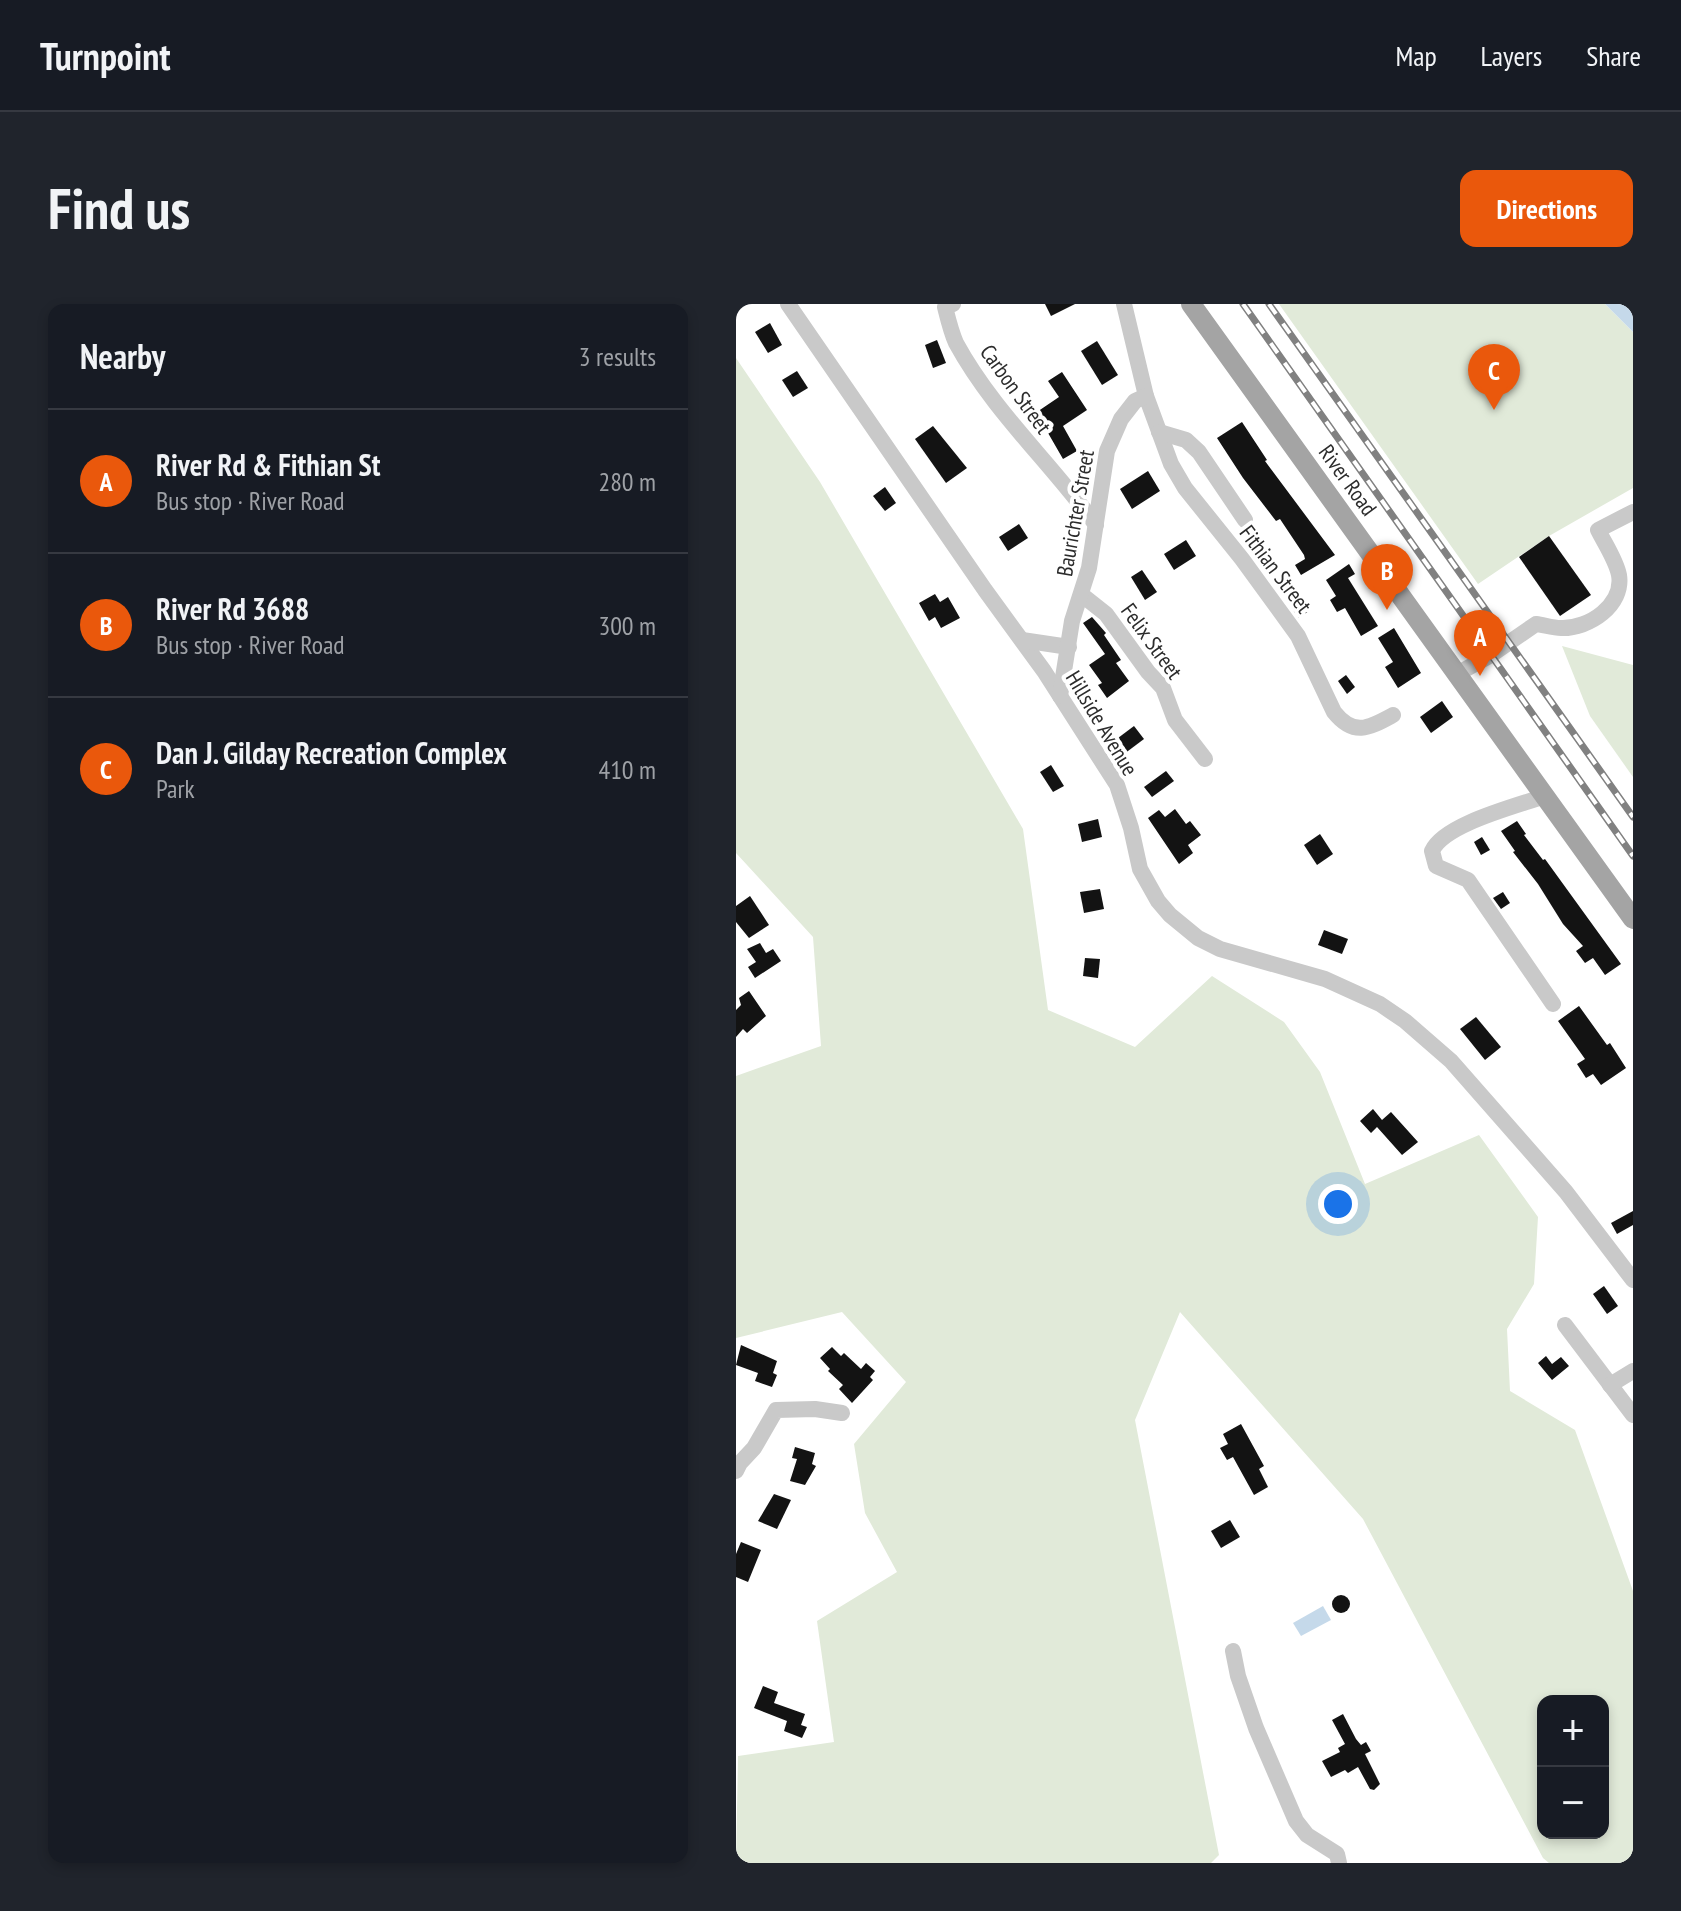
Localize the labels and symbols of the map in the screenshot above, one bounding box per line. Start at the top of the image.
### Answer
street label: Carbon Street [974,339,1058,439]
pin: C [1468,344,1520,410]
street label: River Road [1313,439,1383,521]
street label: Baurichter Street [1050,447,1100,579]
street label: Fithian Street [1234,519,1318,619]
pin: B [1361,544,1413,610]
street label: Felix Street [1115,598,1189,684]
pin: A [1454,610,1506,676]
street label: Hillside Avenue [1060,665,1144,781]
your location [1318,1184,1358,1224]

